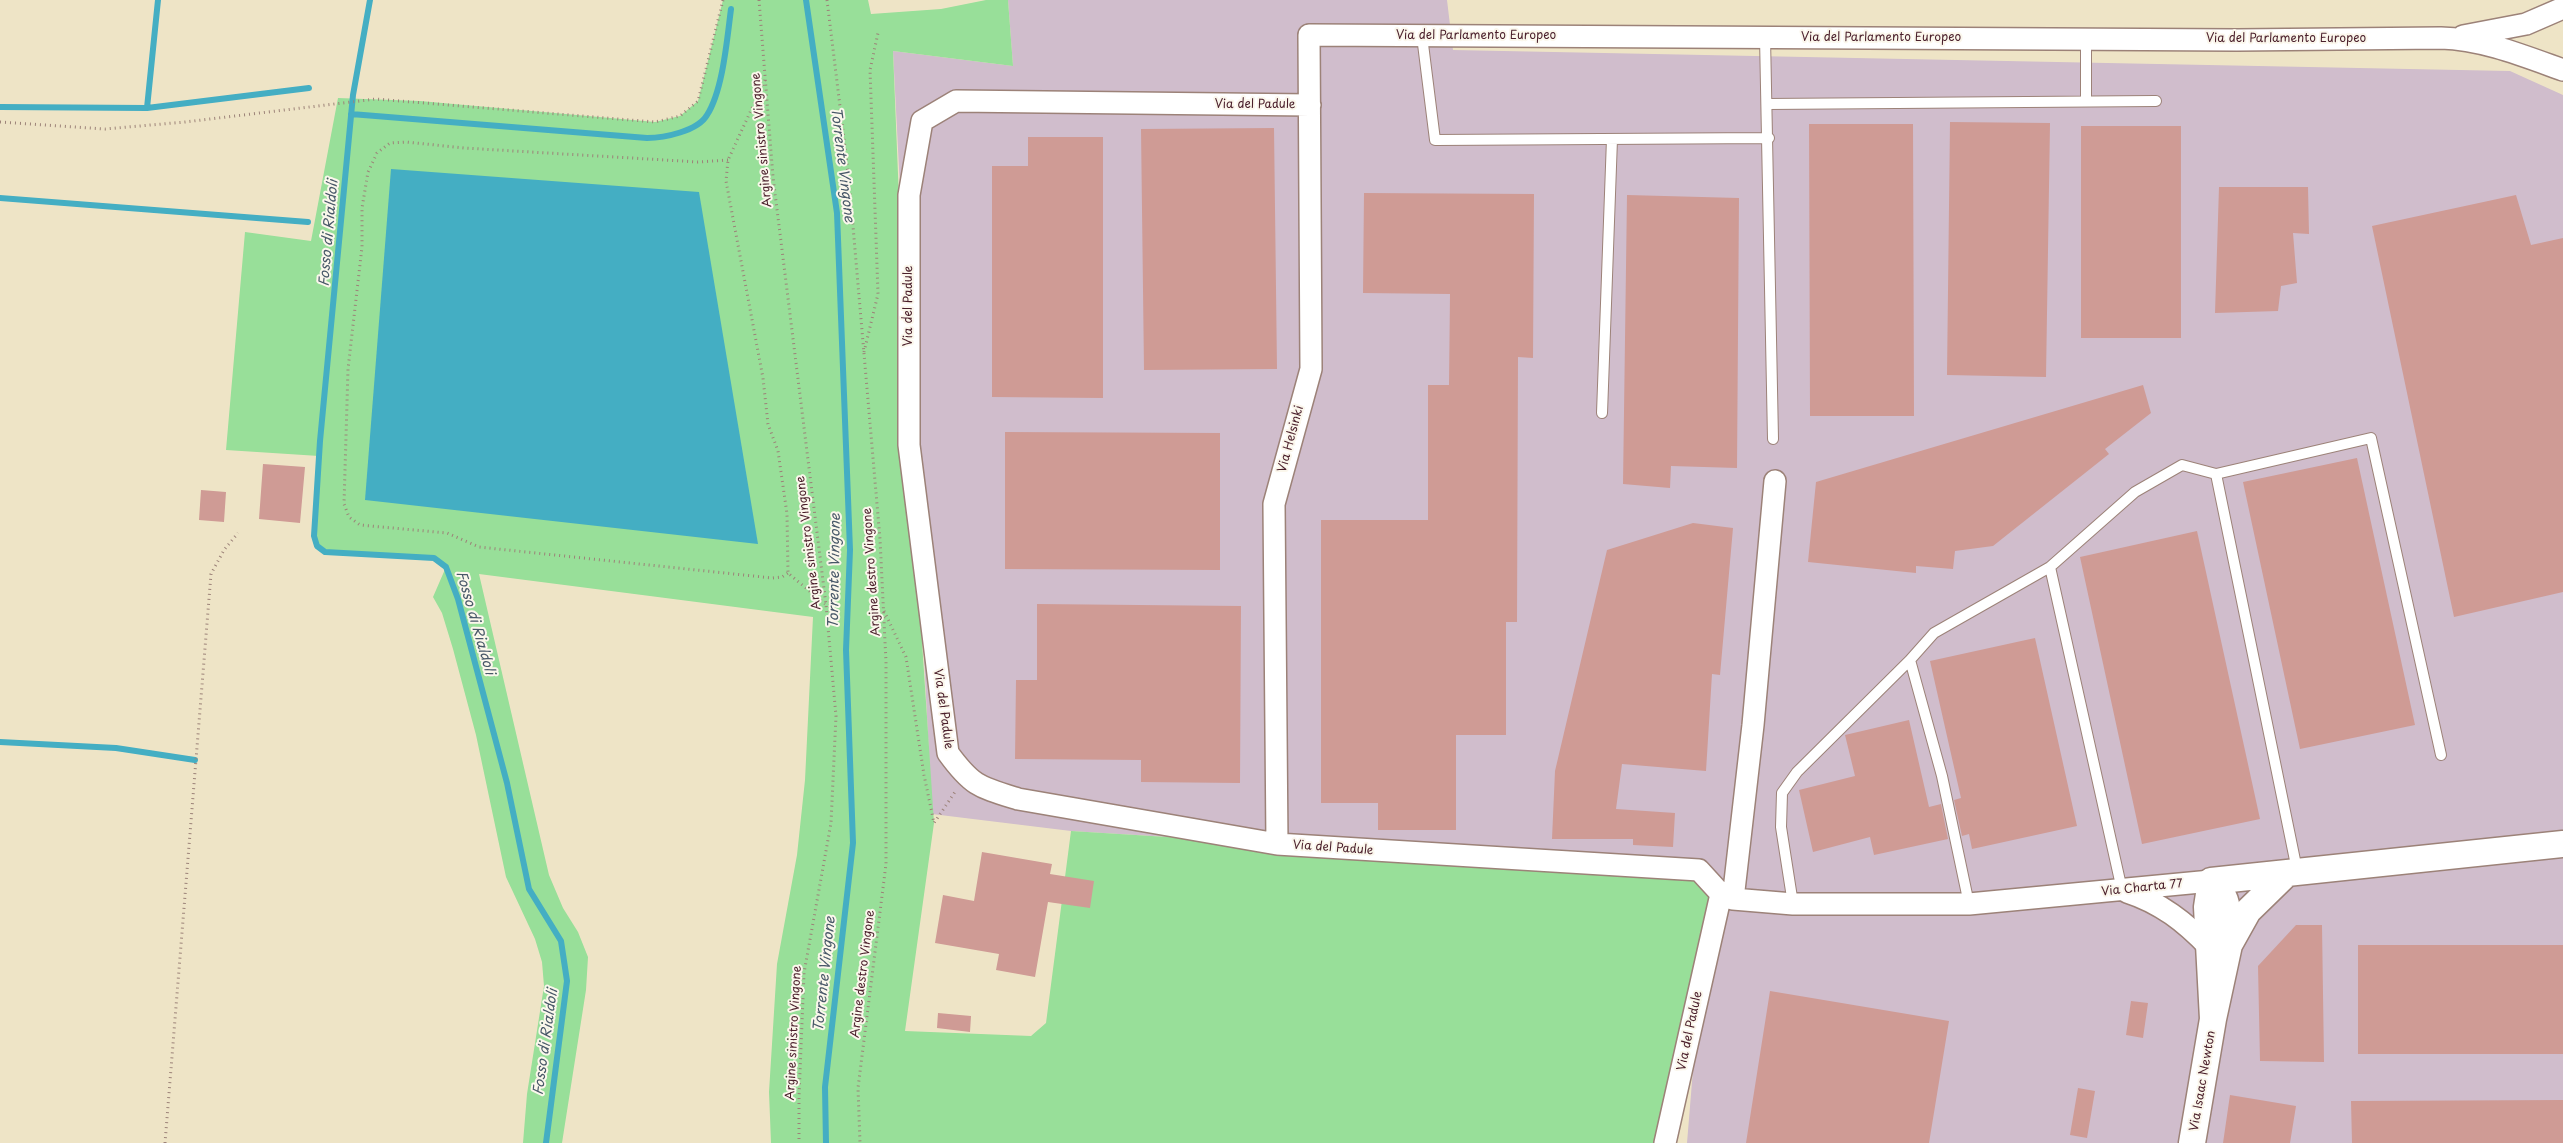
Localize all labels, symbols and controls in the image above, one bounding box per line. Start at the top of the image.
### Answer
street label: Via del Parlamento Europeo [1396,29,1556,43]
street label: Via del Parlamento Europeo [1801,31,1961,45]
street label: Via del Parlamento Europeo [2206,32,2366,46]
street label: Argine sinistro Vingone [749,72,775,208]
street label: Via del Padule [1215,98,1295,112]
water label: Torrente Vingone [827,107,857,223]
water label: Fosso di Rialdoli [316,179,342,287]
street label: Via del Padule [902,266,916,346]
street label: Via Helsinki [1275,404,1307,474]
street label: Argine sinistro Vingone [794,475,824,611]
street label: Argine destro Vingone [860,507,884,637]
water label: Torrente Vingone [826,513,844,629]
water label: Fosso di Rialdoli [452,569,498,677]
street label: Via del Padule [930,668,956,750]
street label: Via del Padule [1292,838,1374,858]
street label: Via Charta 77 [2101,877,2183,899]
street label: Argine destro Vingone [848,909,878,1039]
water label: Torrente Vingone [811,916,839,1032]
street label: Argine sinistro Vingone [783,965,805,1101]
water label: Fosso di Rialdoli [530,988,562,1096]
street label: Via del Padule [1675,990,1705,1072]
street label: Via Isaac Newton [2187,1030,2219,1132]

